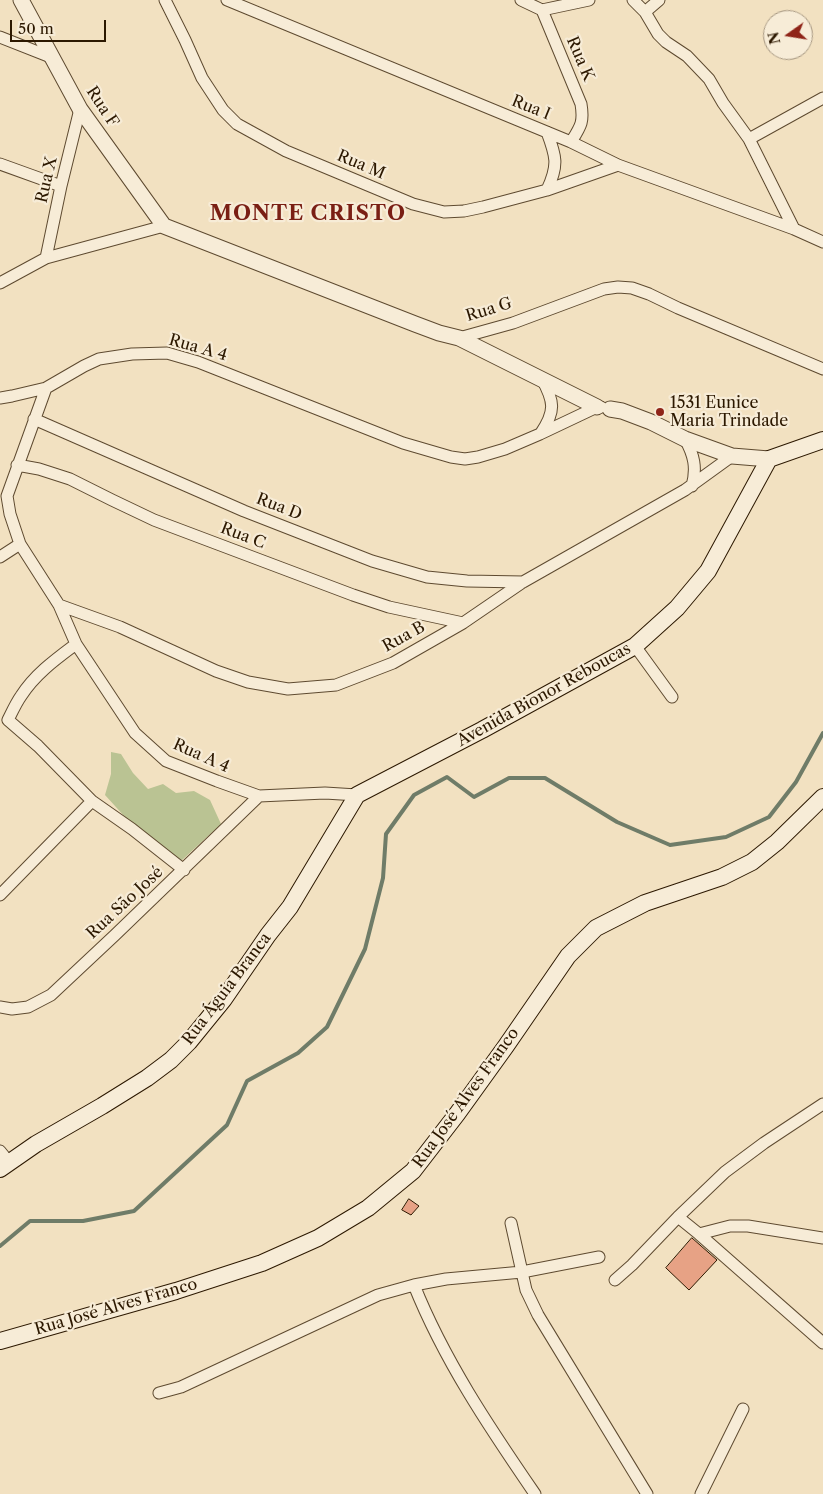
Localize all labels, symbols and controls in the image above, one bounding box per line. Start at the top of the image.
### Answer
scale bar [12,10,109,42]
north arrow [763,10,813,60]
text: 50 m [18,19,54,38]
text: N [764,30,784,46]
street label: Rua K [562,34,598,84]
street label: Rua F [82,83,122,131]
street label: Rua I [509,92,553,124]
street label: Rua M [334,146,388,184]
street label: Rua X [32,155,62,205]
district label: MONTE CRISTO [208,201,408,227]
street label: Rua G [464,294,514,326]
street label: Rua A 4 [167,331,229,365]
place label: 1531 Eunice Maria Trindade [670,393,788,431]
marker: 1531 Eunice Maria Trindade [654,406,666,418]
street label: Rua D [254,490,304,524]
street label: Rua C [218,519,268,553]
street label: Rua B [379,618,429,656]
street label: Avenida Bionor Reboucas [454,639,634,751]
street label: Rua A 4 [170,735,232,777]
street label: Rua São José [83,863,167,943]
street label: Rua Águia Branca [179,929,275,1049]
street label: Rua José Alves Franco [409,1024,523,1172]
street label: Rua José Alves Franco [32,1275,200,1339]

